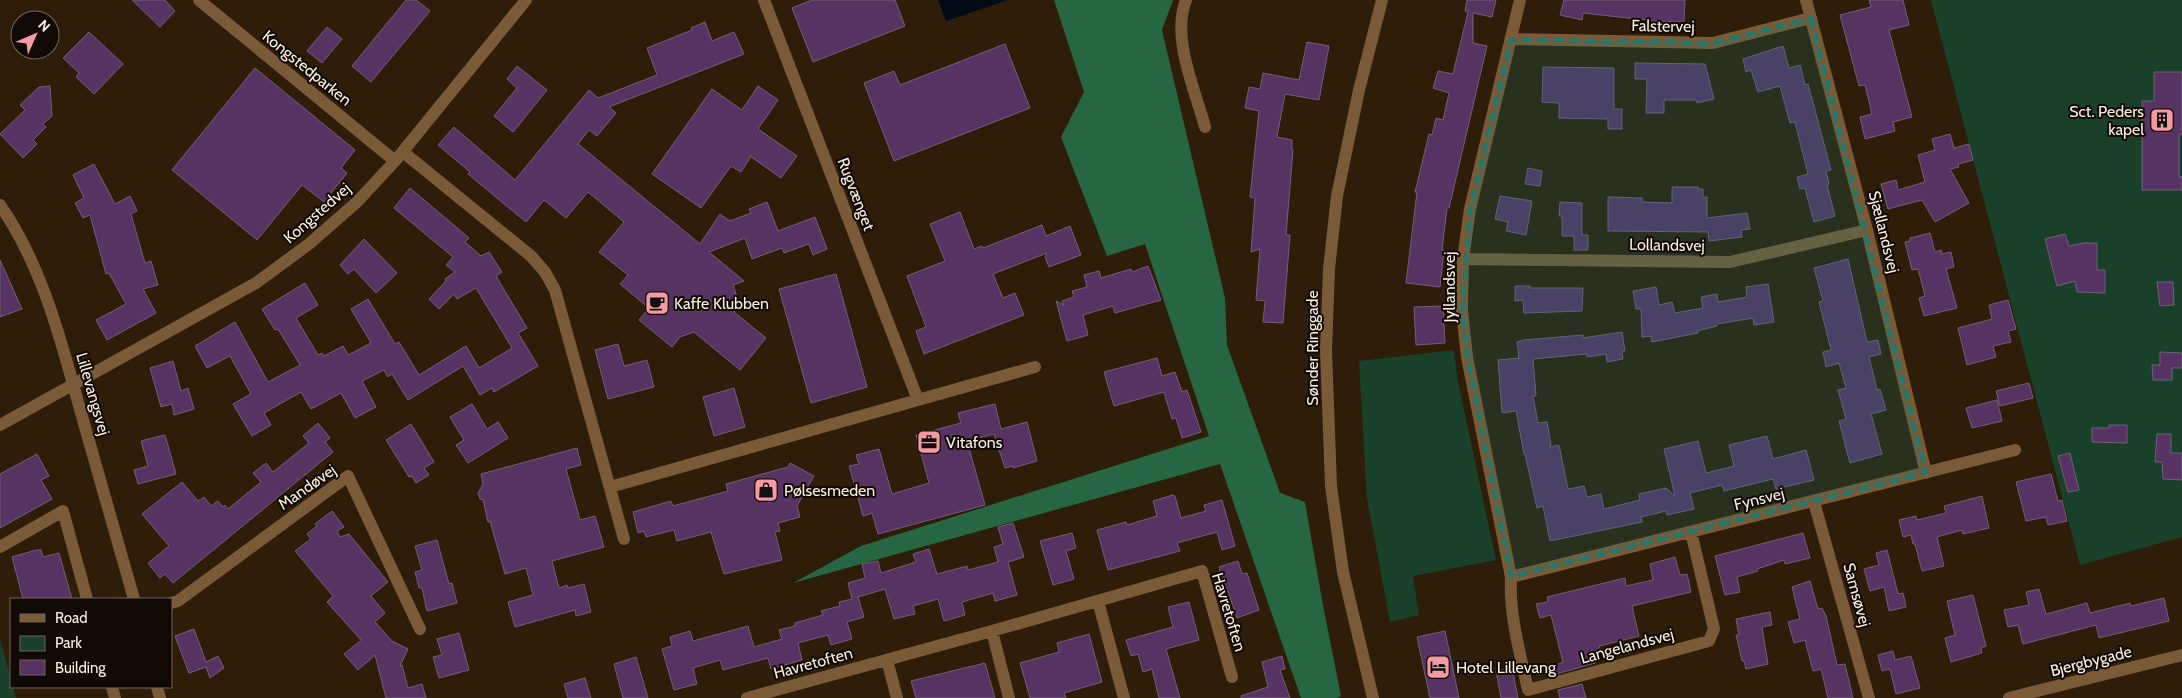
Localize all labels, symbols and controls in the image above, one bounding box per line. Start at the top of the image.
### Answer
north arrow [10,10,60,60]
text: N [34,16,54,36]
street label: Falstervej [1631,16,1695,36]
street label: Kongstedparken [259,26,355,110]
place label: Sct. Peders kapel [2069,102,2144,139]
building icon: Sct. Peders kapel [2149,107,2175,133]
street label: Rugvænget [833,155,879,234]
street label: Kongstedvej [280,179,354,247]
street label: Sjællandsvej [1865,189,1903,275]
street label: Lollandsvej [1629,235,1705,255]
street label: Jyllandsvej [1440,251,1459,324]
cafe icon: Kaffe Klubben [644,290,670,316]
street label: Sønder Ringgade [1303,290,1322,406]
place label: Kaffe Klubben [674,294,769,313]
street label: Lillevangsvej [72,350,114,438]
office icon: Vitafons [916,429,942,455]
place label: Vitafons [946,433,1003,452]
street label: Mandøvej [274,460,340,514]
shop icon: Pølsesmeden [753,477,779,503]
place label: Pølsesmeden [784,481,875,500]
street label: Fynsvej [1732,484,1786,514]
street label: Samsøvej [1839,561,1875,629]
street label: Havretoften [1208,570,1250,654]
legend [10,598,172,688]
text: Road [55,609,88,627]
street label: Langelandsvej [1578,624,1676,668]
text: Park [55,634,82,652]
street label: Bjergbygade [2048,642,2134,680]
street label: Havretoften [771,643,855,683]
hotel icon: Hotel Lillevang [1425,654,1451,680]
place label: Hotel Lillevang [1456,658,1557,677]
text: Building [55,659,106,677]

